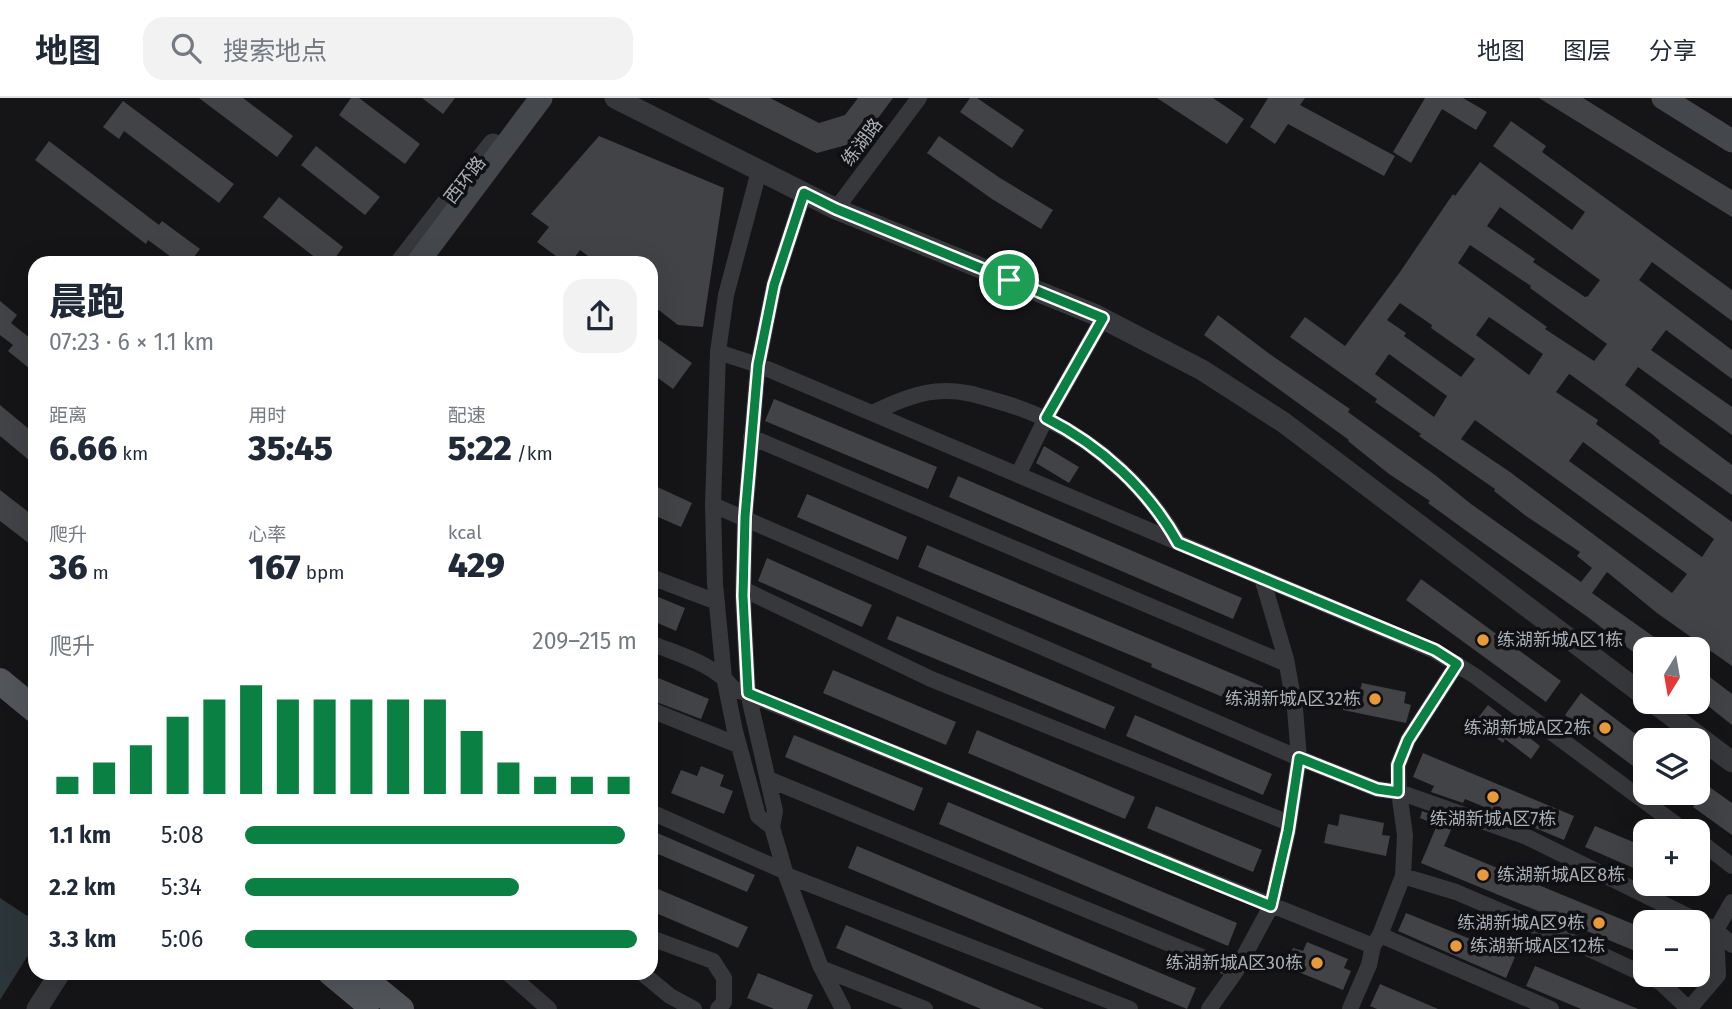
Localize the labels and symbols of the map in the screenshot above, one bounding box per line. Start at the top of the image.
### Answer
street label: 练湖路 [837,114,887,170]
street label: 西环路 [440,152,490,208]
pin [979,250,1039,310]
place label: 练湖新城A区1栋 [1497,629,1623,651]
marker: 练湖新城A区1栋 [1475,632,1491,648]
north arrow [1633,637,1710,714]
place label: 练湖新城A区32栋 [1225,688,1361,710]
marker: 练湖新城A区32栋 [1367,691,1383,707]
place label: 练湖新城A区2栋 [1464,717,1591,739]
marker: 练湖新城A区2栋 [1597,720,1613,736]
marker: 练湖新城A区7栋 [1485,789,1501,805]
place label: 练湖新城A区7栋 [1430,808,1556,830]
place label: 练湖新城A区8栋 [1497,864,1625,886]
marker: 练湖新城A区8栋 [1475,867,1491,883]
place label: 练湖新城A区9栋 [1457,912,1585,934]
marker: 练湖新城A区9栋 [1591,915,1607,931]
place label: 练湖新城A区12栋 [1470,935,1605,957]
marker: 练湖新城A区12栋 [1448,938,1464,954]
place label: 练湖新城A区30栋 [1166,952,1303,974]
marker: 练湖新城A区30栋 [1309,955,1325,971]

